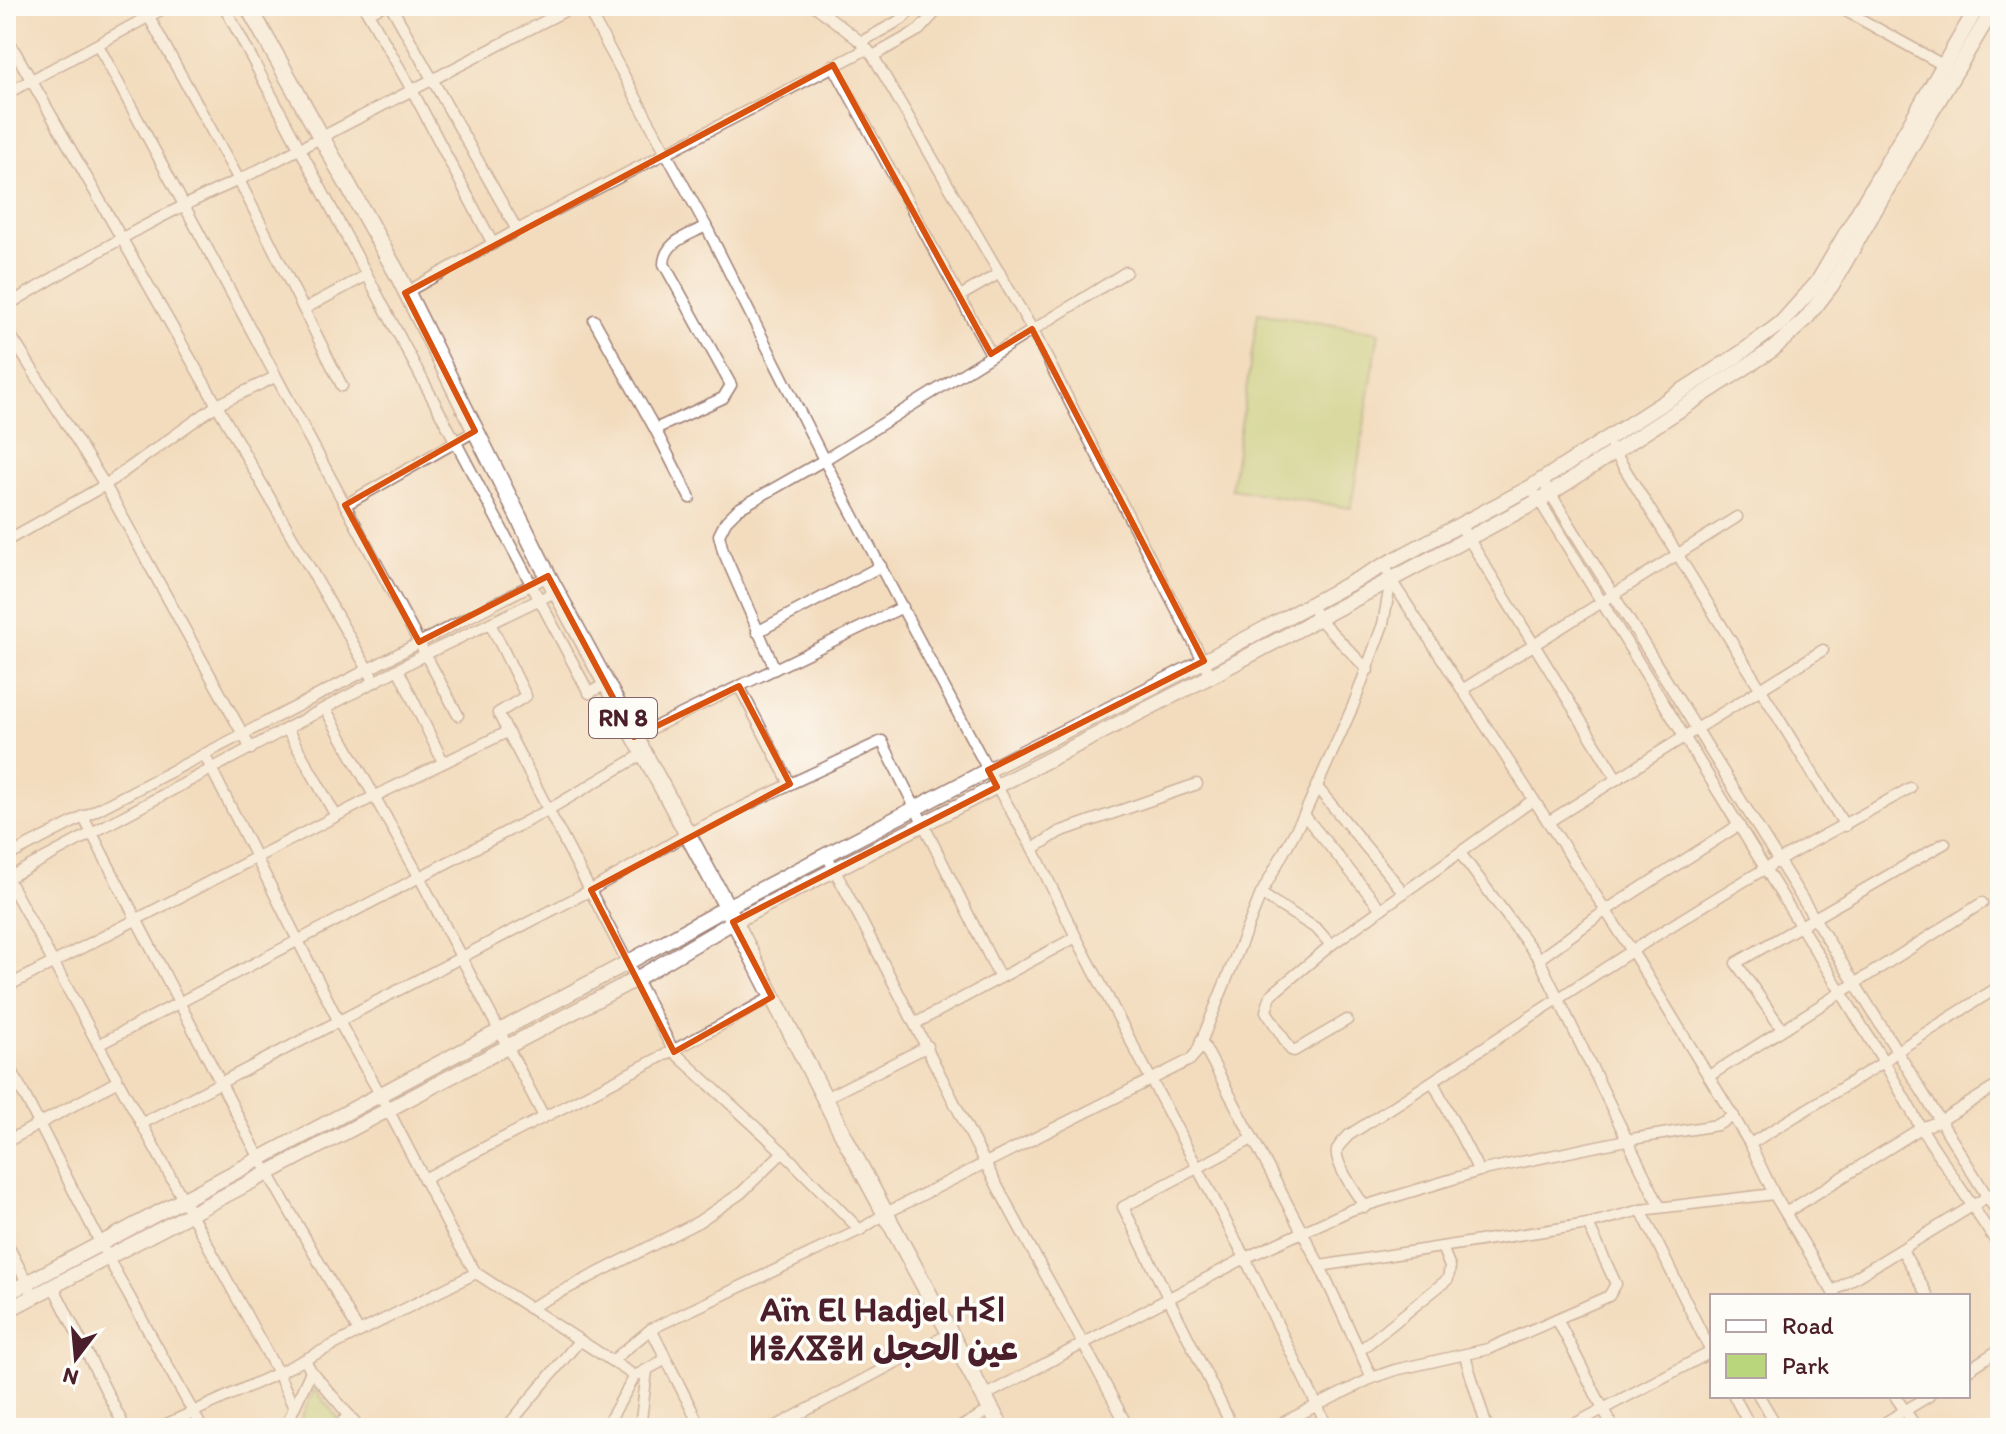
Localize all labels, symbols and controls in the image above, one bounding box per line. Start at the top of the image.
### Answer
road number: RN 8 [589,698,657,738]
district label: Aïn El Hadjel ⵄⵉⵏ ⵍⴻⵃⴵⴻⵍ عين الحجل [748,1289,1018,1369]
legend [1710,1294,1970,1398]
text: Road [1782,1311,1834,1340]
north arrow [36,1318,116,1398]
text: Park [1782,1351,1829,1380]
text: N [60,1362,81,1392]

